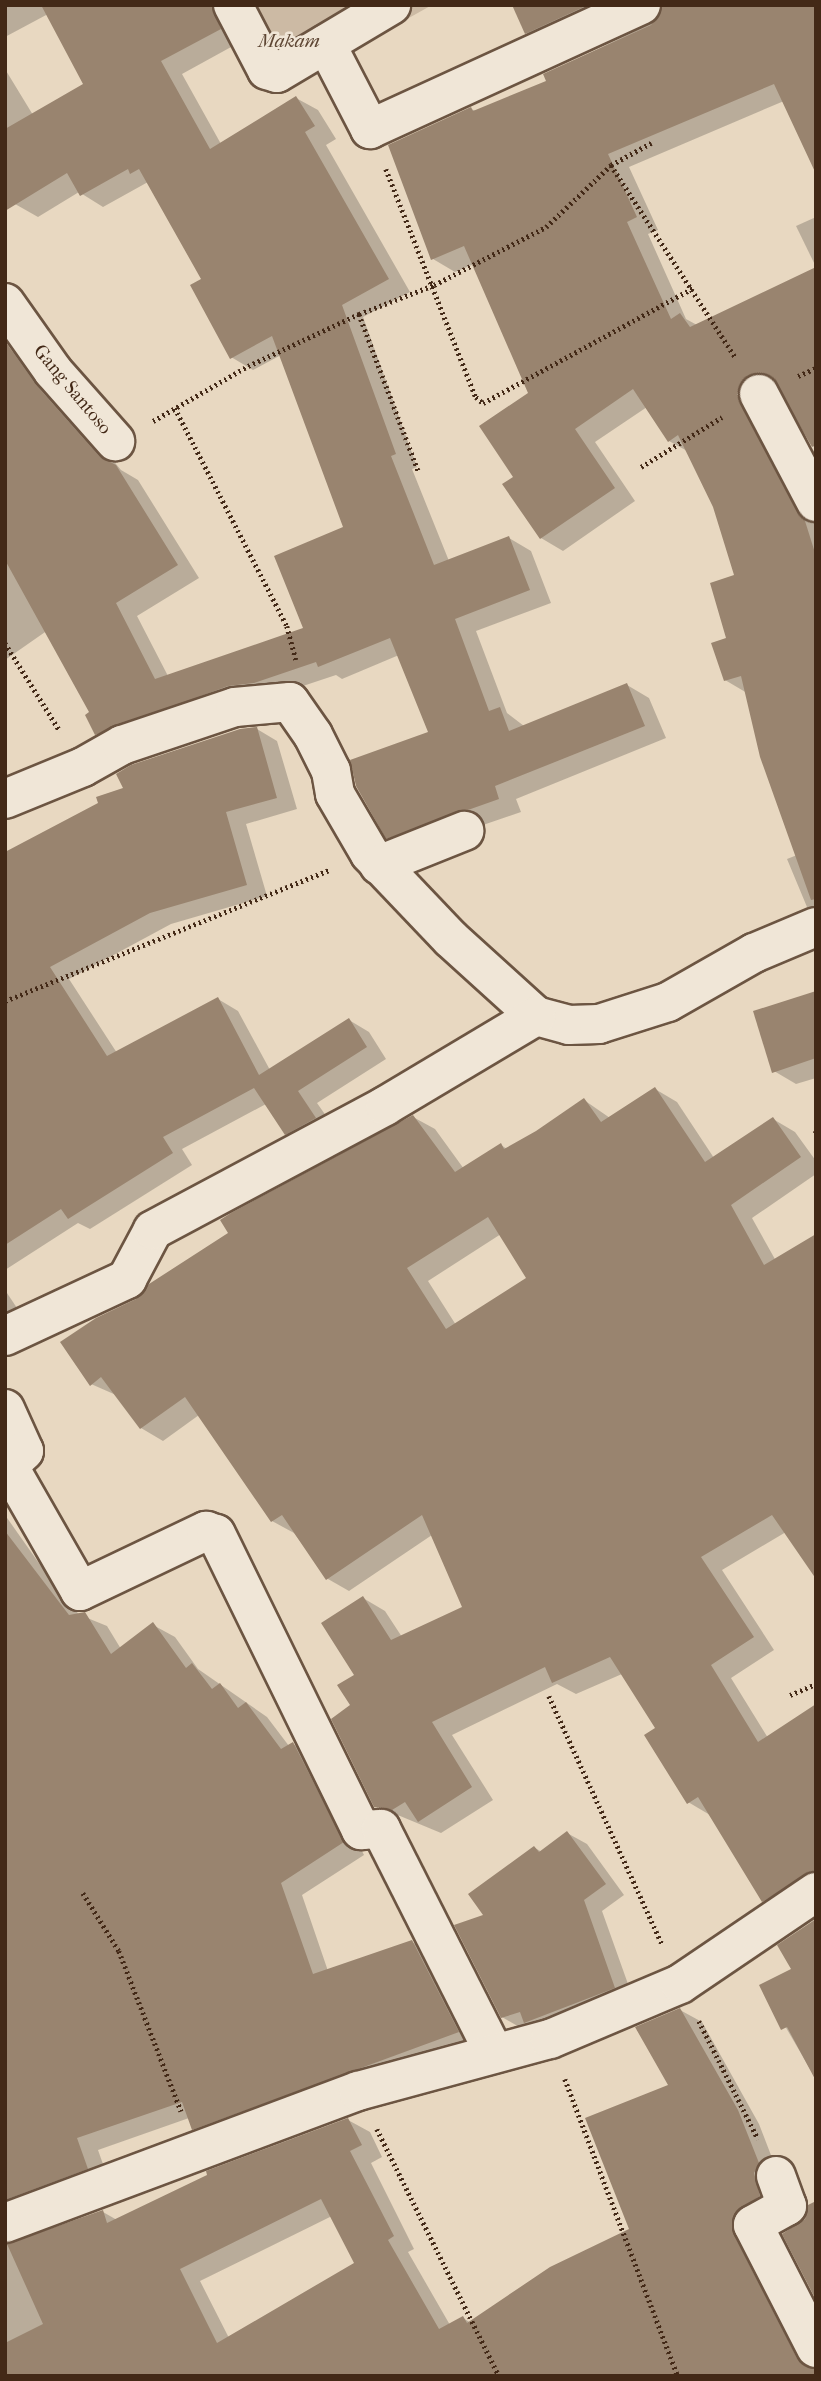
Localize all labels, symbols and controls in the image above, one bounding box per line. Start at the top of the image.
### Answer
park label: Makam [258,31,320,53]
street label: Gang Santoso [28,341,116,439]

